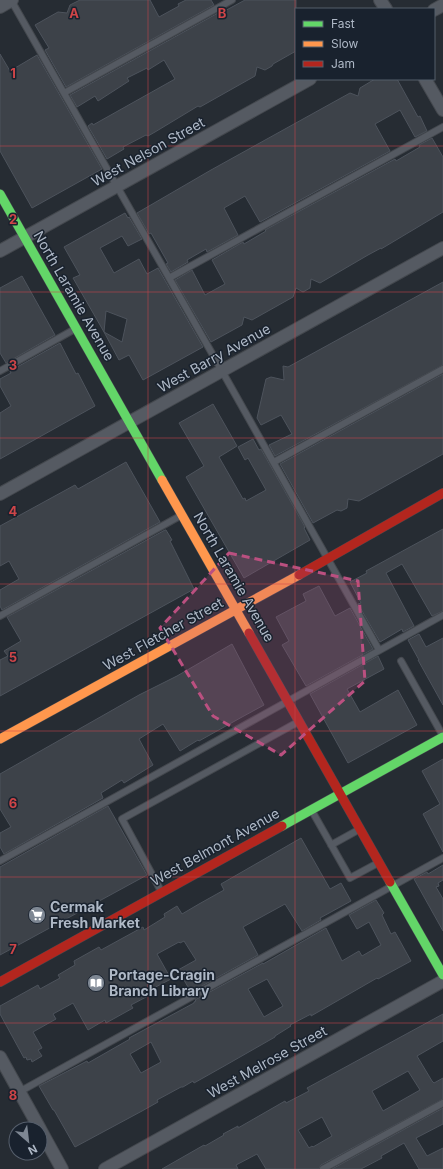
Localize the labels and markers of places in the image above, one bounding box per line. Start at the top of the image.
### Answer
place label: Cermak Fresh Market [50,898,140,931]
supermarket icon: Cermak Fresh Market [27,905,47,925]
place label: Portage-Cragin Branch Library [109,966,215,999]
library icon: Portage-Cragin Branch Library [86,973,106,993]

